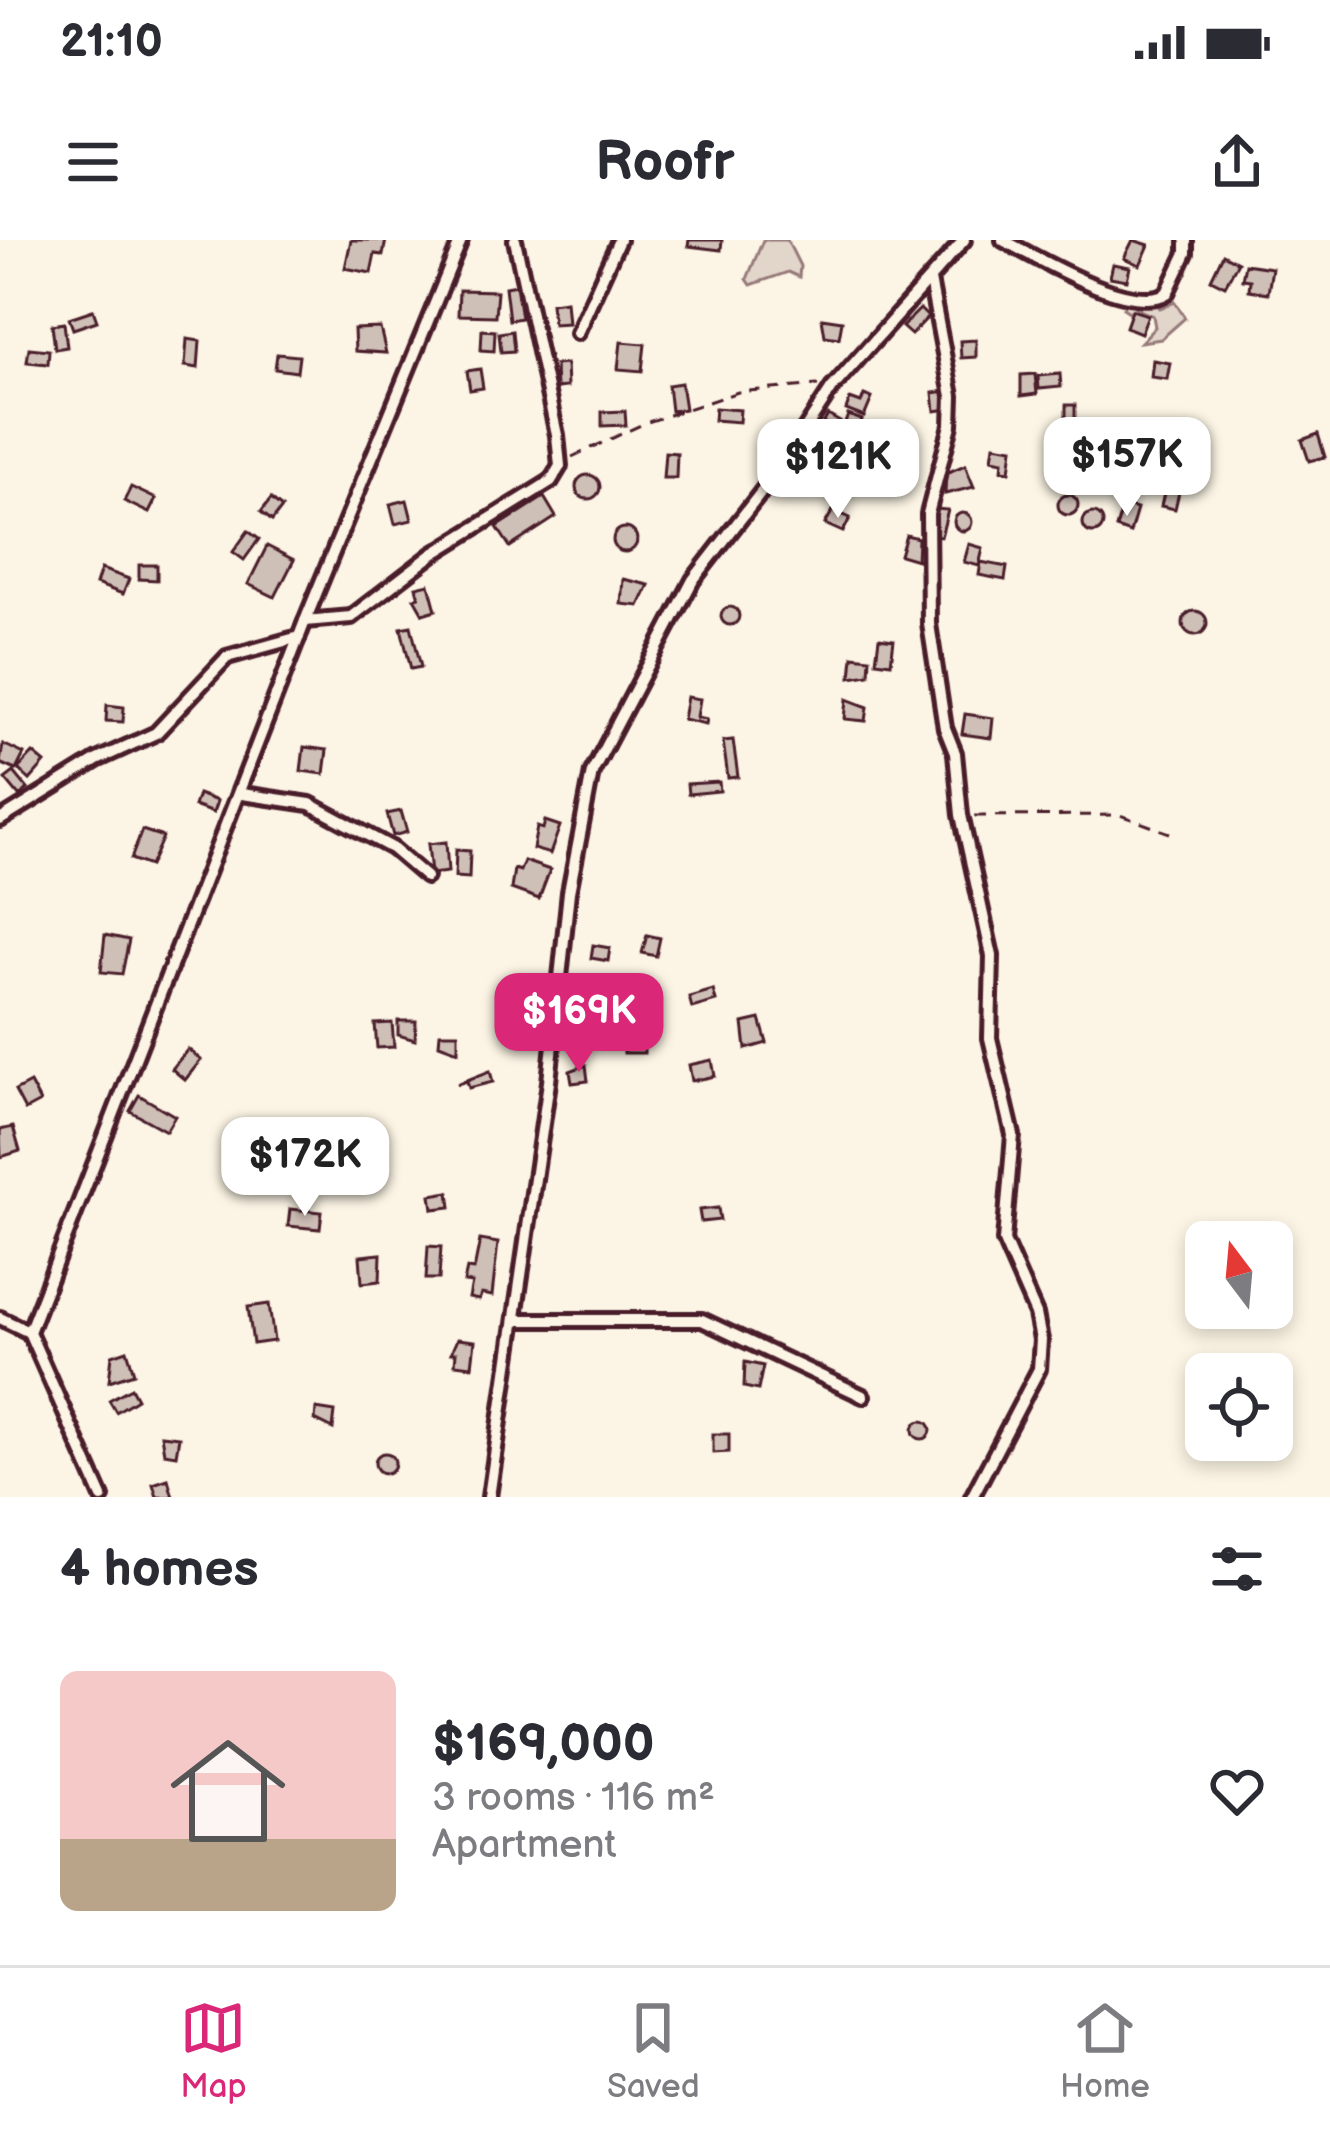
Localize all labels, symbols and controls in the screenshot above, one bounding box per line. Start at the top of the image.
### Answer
text: 21:10 [60,15,163,70]
icon: menu [60,129,126,195]
icon: share [1204,129,1270,195]
text: Roofr [595,130,735,195]
pin: $157K [1043,417,1211,519]
pin: $121K [754,419,922,521]
text: $157K [1071,432,1183,479]
text: $121K [784,434,892,481]
pin: $169K [495,973,663,1075]
text: $169K [521,988,637,1035]
pin: $172K [221,1117,389,1219]
text: $172K [248,1132,362,1179]
north arrow [1185,1221,1293,1329]
map controls [1185,1221,1293,1461]
button: locate [1185,1353,1293,1461]
icon: filters [1204,1536,1270,1602]
text: 4 homes [60,1539,259,1600]
text: $169,000 [432,1714,655,1775]
icon: home [156,1719,300,1863]
icon: heart [1204,1758,1270,1824]
text: 3 rooms · 116 m² [432,1775,715,1822]
text: Apartment [432,1822,616,1869]
tab: Map [180,1995,247,2107]
tab: Saved [607,1995,700,2107]
tab: Home [1060,1995,1150,2107]

